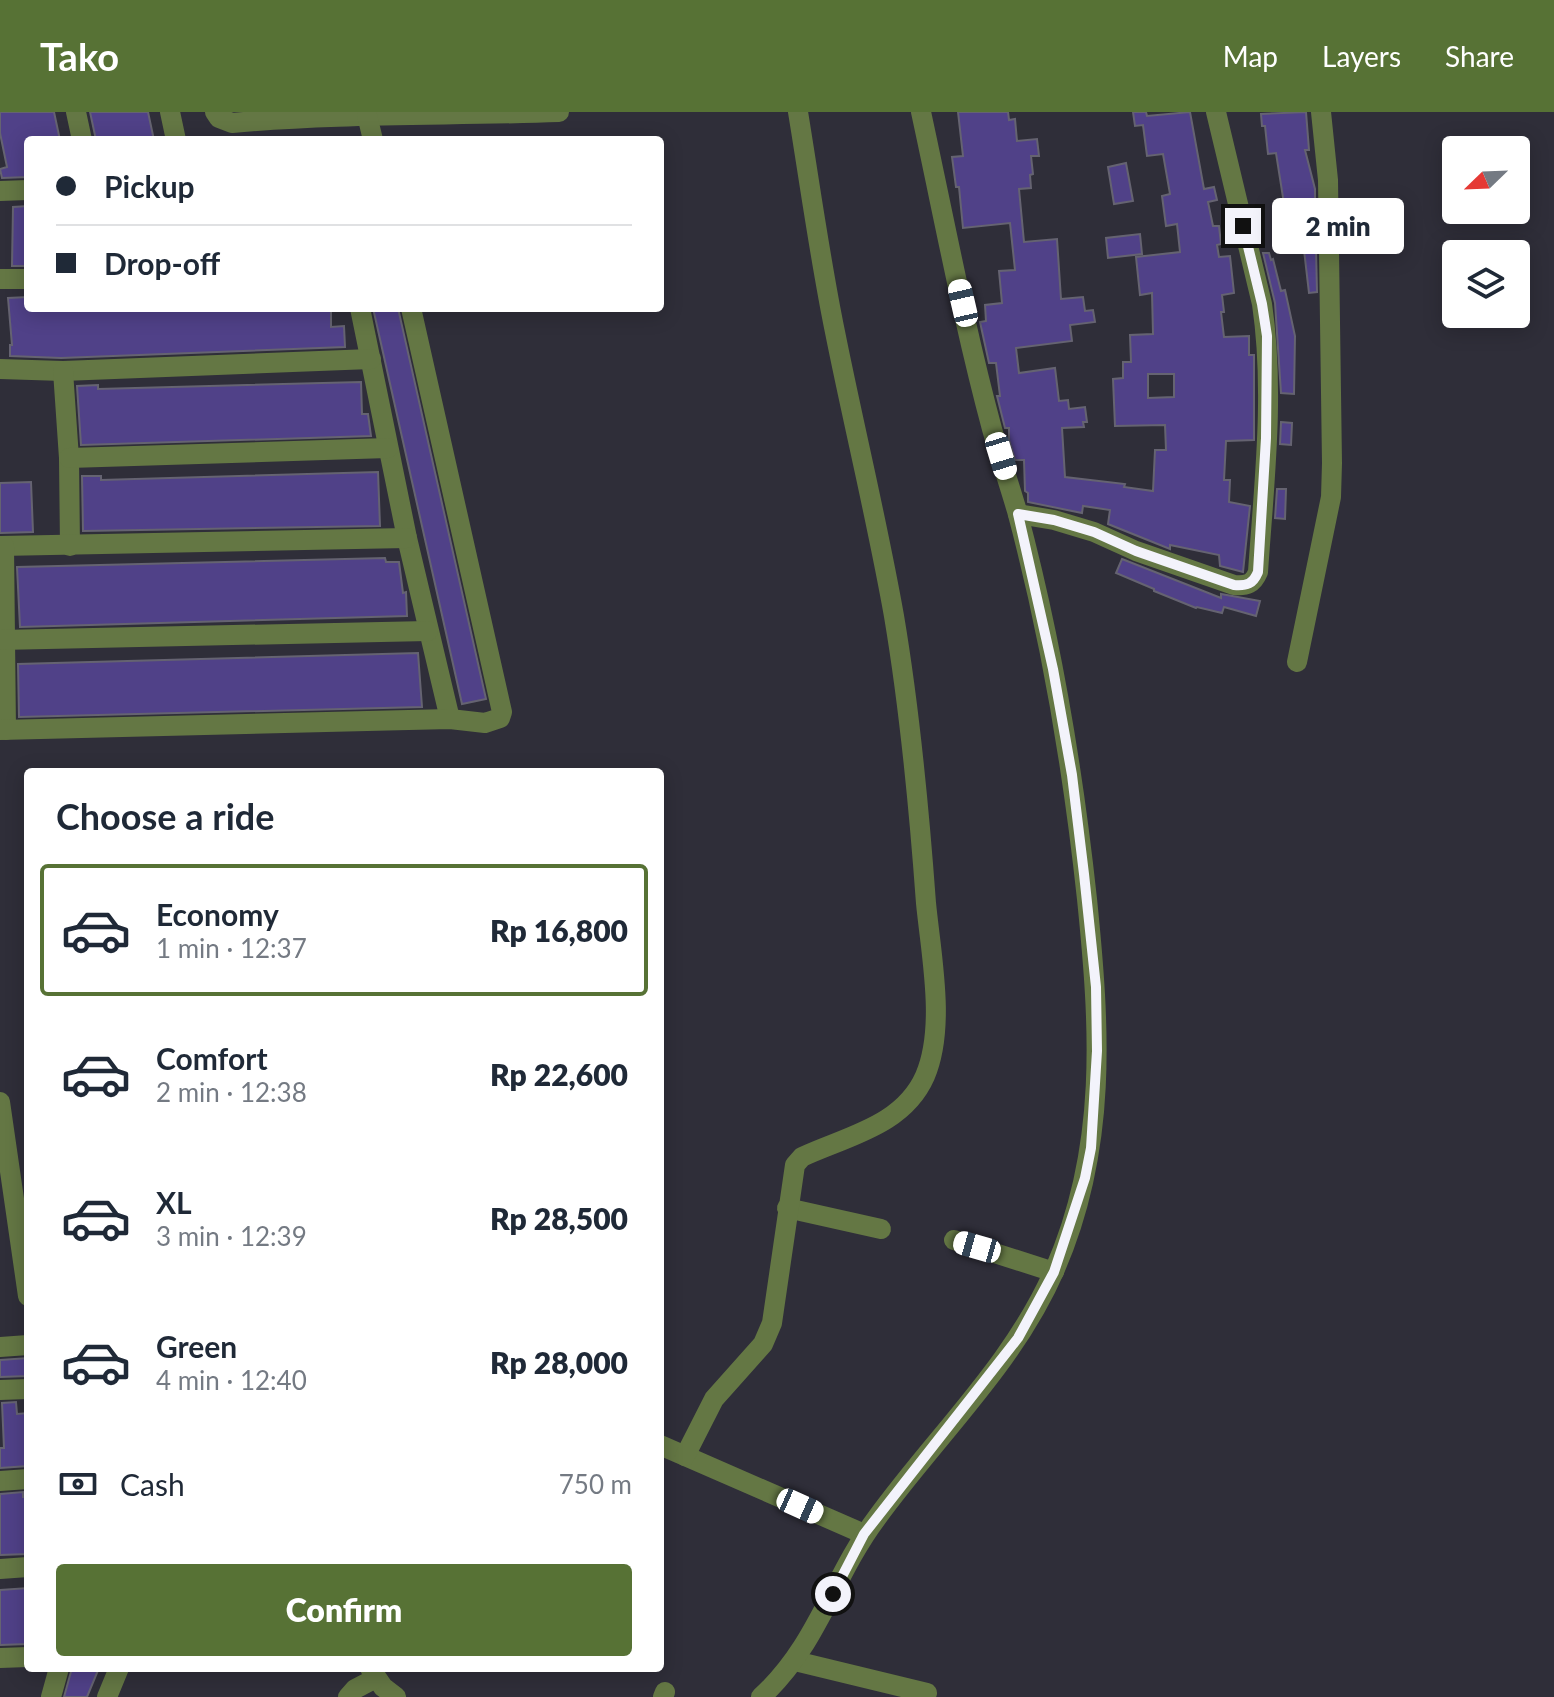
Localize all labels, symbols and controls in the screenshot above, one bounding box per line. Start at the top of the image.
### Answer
text: Tako [40,33,119,79]
text: Map [1223,39,1278,73]
text: Layers [1322,39,1401,73]
text: Share [1445,39,1514,73]
north arrow [1442,136,1530,224]
map controls [1442,136,1530,328]
text: Pickup [104,168,195,204]
callout: 2 min [1271,198,1403,254]
route end [1225,208,1261,244]
text: 2 min [1306,210,1370,242]
button: layers [1442,240,1530,328]
text: Drop-off [104,245,220,281]
car [946,277,980,329]
car [983,430,1019,482]
text: Choose a ride [56,794,275,838]
icon: car [60,894,132,966]
text: Economy [156,896,279,932]
text: Rp 16,800 [490,912,628,948]
text: 1 min · 12:37 [156,932,307,964]
icon: car [60,1038,132,1110]
text: Comfort [156,1040,268,1076]
text: Rp 22,600 [490,1056,628,1092]
text: 2 min · 12:38 [156,1076,307,1108]
icon: car [60,1182,132,1254]
text: XL [156,1184,192,1220]
text: Rp 28,500 [490,1200,628,1236]
text: 3 min · 12:39 [156,1220,307,1252]
car [951,1229,1003,1265]
icon: car [60,1326,132,1398]
text: Green [156,1328,237,1364]
text: Rp 28,000 [490,1344,628,1380]
text: 4 min · 12:40 [156,1364,307,1396]
icon: cash [56,1462,100,1506]
text: Cash [120,1466,185,1502]
text: 750 m [559,1468,632,1500]
car [773,1485,827,1527]
button: Confirm [56,1564,632,1656]
route start [815,1576,851,1612]

